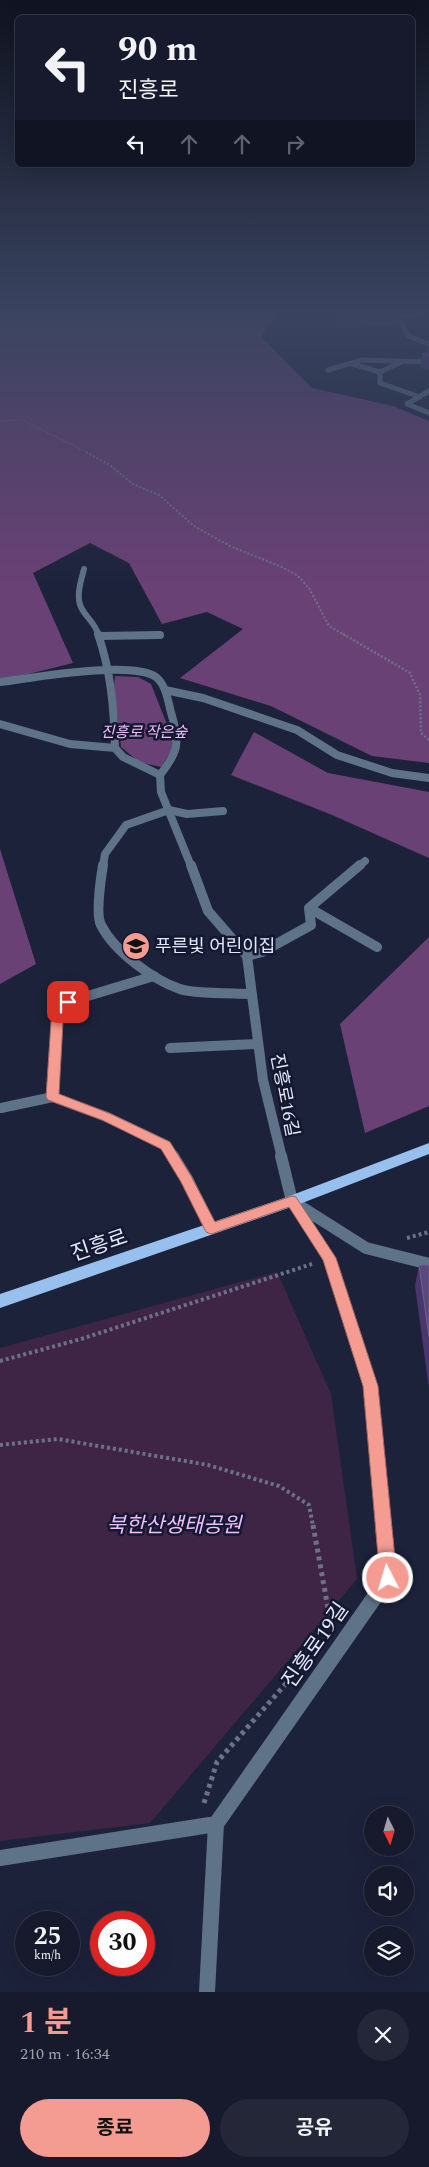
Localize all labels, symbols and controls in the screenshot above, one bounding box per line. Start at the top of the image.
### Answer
text: 90 m [118,23,198,76]
icon: left [35,35,100,100]
text: 진흥로 [118,74,179,107]
icon: left [122,130,150,158]
icon: ahead [175,130,203,158]
icon: ahead [228,130,256,158]
icon: right [281,130,309,158]
park label: 진흥로 작은숲 [101,721,188,744]
school or university icon: 푸른빛 어린이집 [121,931,151,961]
place label: 푸른빛 어린이집 [155,933,275,960]
pin [47,981,89,1023]
icon: arrive [54,988,82,1016]
street label: 진흥로16길 [263,1051,306,1139]
street label: 진흥로 [67,1221,132,1271]
park label: 북한산생태공원 [106,1510,243,1542]
position arrow [361,1551,413,1603]
street label: 진흥로19길 [275,1596,357,1695]
north arrow [364,1806,414,1856]
map controls [364,1806,414,1976]
button: sound [364,1866,414,1916]
speed limit sign: 30 [90,1911,155,1976]
text: 25 [33,1918,62,1956]
button: layers [364,1926,414,1976]
text: km/h [34,1946,61,1965]
text: 1 분 [20,2000,72,2046]
button: close [357,2009,409,2061]
text: 210 m · 16:34 [20,2042,110,2066]
button: 종료 [20,2099,210,2157]
button: 공유 [220,2099,409,2157]

